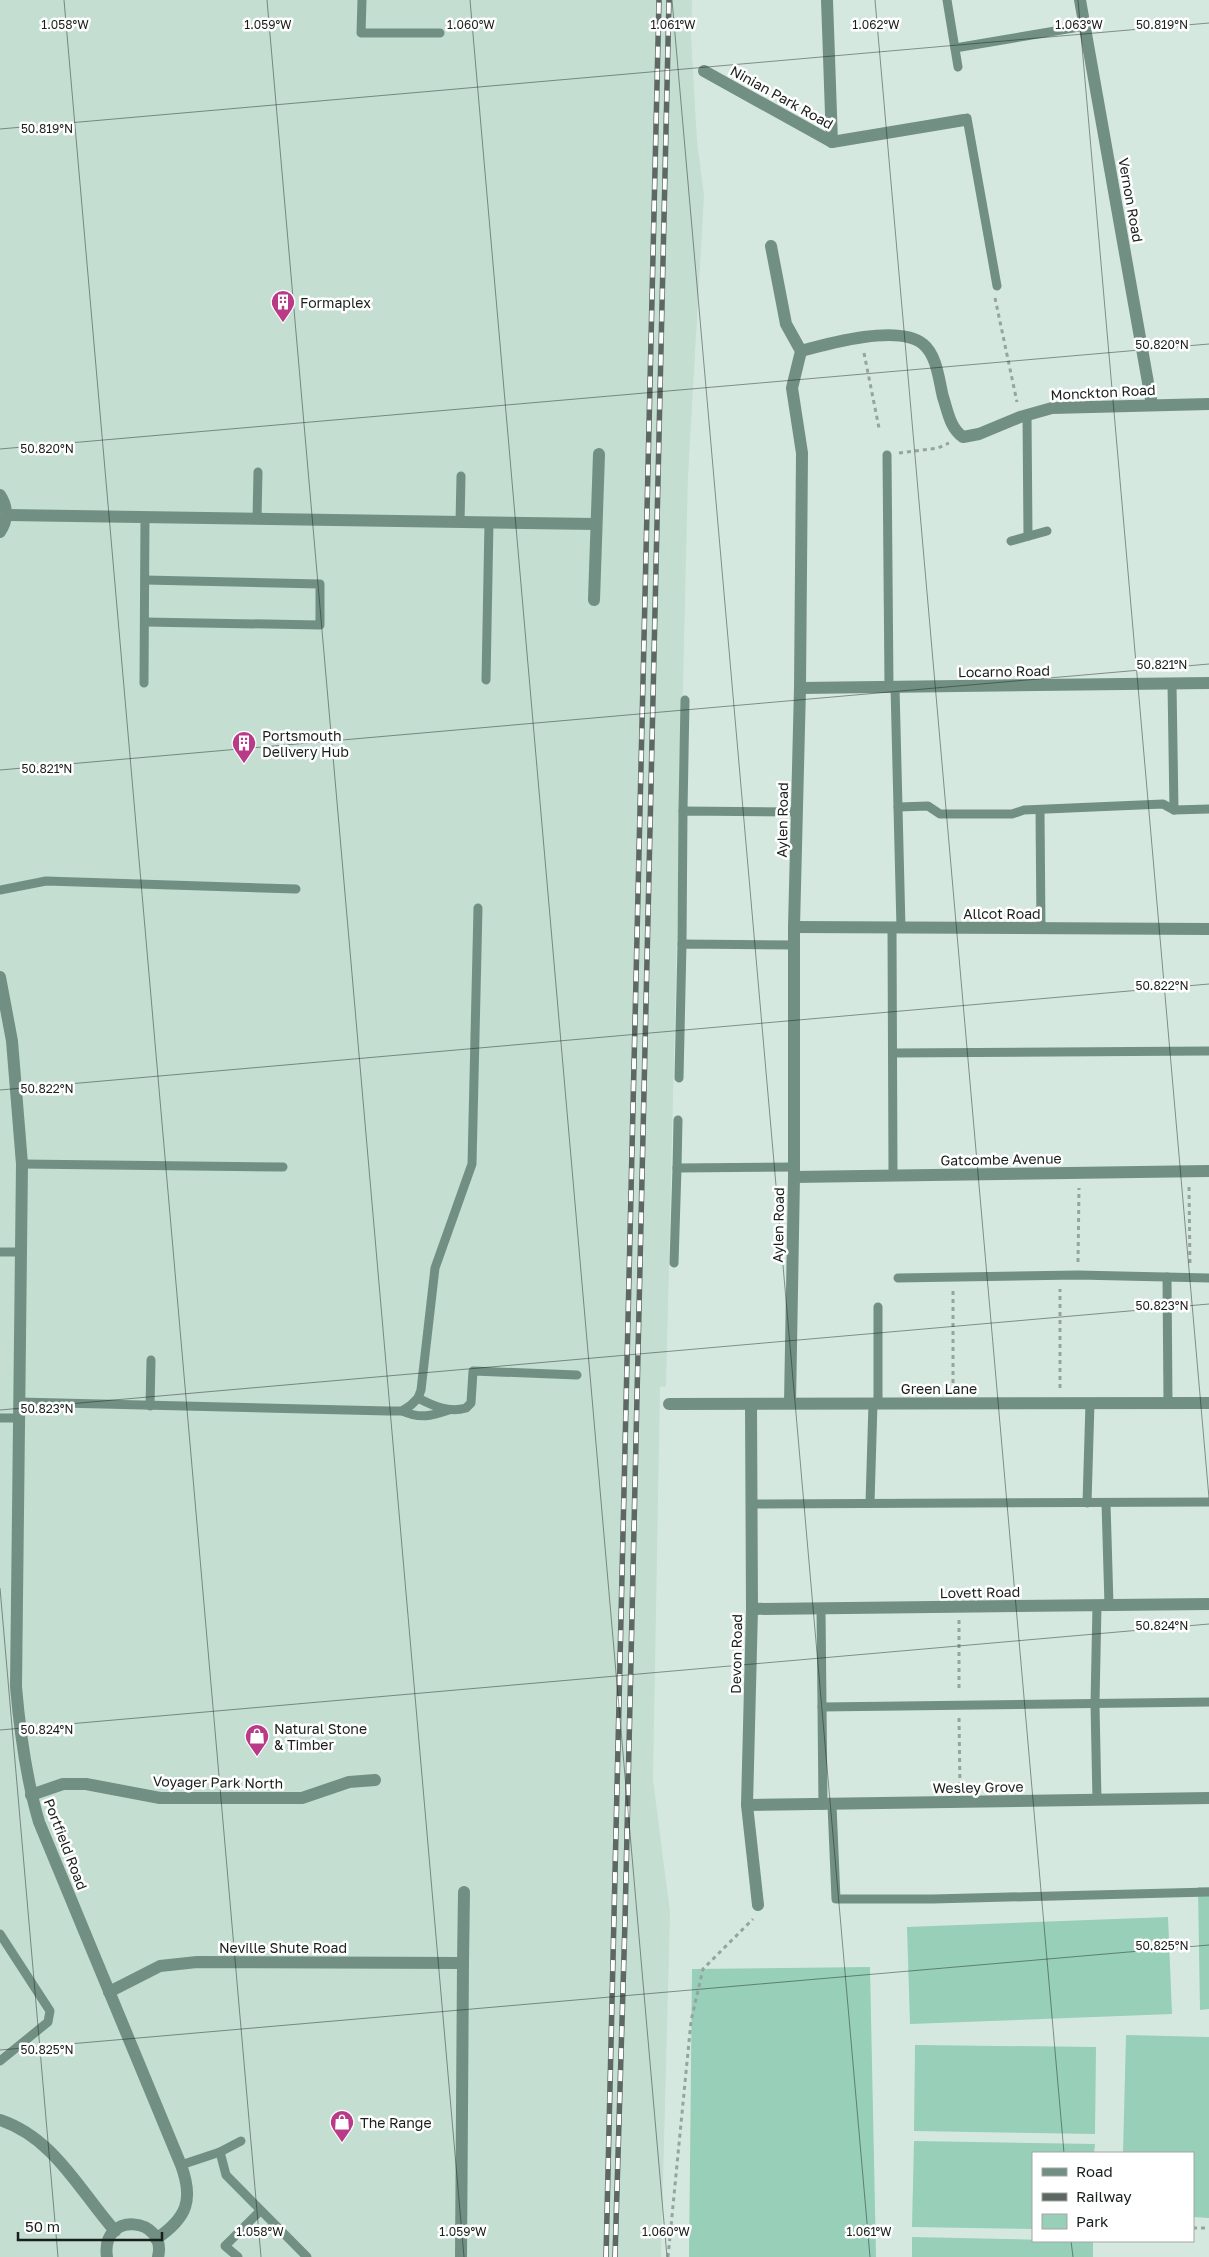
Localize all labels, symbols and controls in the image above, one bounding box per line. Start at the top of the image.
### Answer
text: 1.058°W [41,17,89,32]
text: 1.059°W [244,17,292,32]
text: 1.060°W [447,17,495,32]
text: 1.061°W [650,17,696,32]
text: 1.062°W [852,17,900,32]
text: 1.063°W [1055,17,1103,32]
text: 50.819°N [1136,17,1188,32]
street label: Ninian Park Road [728,62,836,132]
text: 50.819°N [21,121,73,136]
street label: Vernon Road [1115,156,1147,244]
building icon: Formaplex [270,289,296,323]
place label: Formaplex [300,294,371,311]
text: 50.820°N [1135,337,1189,352]
street label: Monckton Road [1050,381,1156,403]
text: 50.820°N [20,441,74,456]
text: 50.821°N [1137,657,1187,672]
street label: Locarno Road [958,662,1050,680]
place label: Portsmouth Delivery Hub [262,727,349,760]
building icon: Portsmouth Delivery Hub [231,730,257,764]
text: 50.821°N [22,761,72,776]
street label: Aylen Road [773,782,791,858]
street label: Allcot Road [963,905,1041,922]
text: 50.822°N [1135,978,1189,993]
text: 50.822°N [20,1081,74,1096]
street label: Gatcombe Avenue [940,1149,1062,1169]
street label: Aylen Road [769,1187,787,1263]
text: 50.823°N [1135,1298,1189,1313]
street label: Green Lane [901,1380,977,1397]
text: 50.823°N [20,1401,74,1416]
street label: Lovett Road [940,1583,1020,1601]
street label: Devon Road [727,1614,745,1694]
text: 50.824°N [1136,1618,1188,1633]
place label: Natural Stone & Timber [274,1720,367,1753]
text: 50.824°N [21,1722,73,1737]
shop icon: Natural Stone & Timber [244,1723,270,1757]
street label: Voyager Park North [153,1772,283,1792]
street label: Wesley Grove [932,1778,1024,1796]
street label: Portfield Road [41,1796,91,1892]
text: 50.825°N [1135,1938,1189,1953]
street label: Neville Shute Road [219,1939,347,1956]
text: 50.825°N [20,2042,74,2057]
shop icon: The Range [329,2109,355,2143]
place label: The Range [360,2114,432,2131]
legend [1032,2152,1194,2242]
text: Road [1076,2162,1113,2180]
text: Railway [1076,2187,1132,2205]
scale bar [18,2210,161,2242]
text: Park [1076,2212,1109,2230]
text: 50 m [25,2217,60,2235]
text: 1.058°W [236,2224,284,2239]
text: 1.059°W [439,2224,487,2239]
text: 1.060°W [642,2224,690,2239]
text: 1.061°W [846,2224,892,2239]

